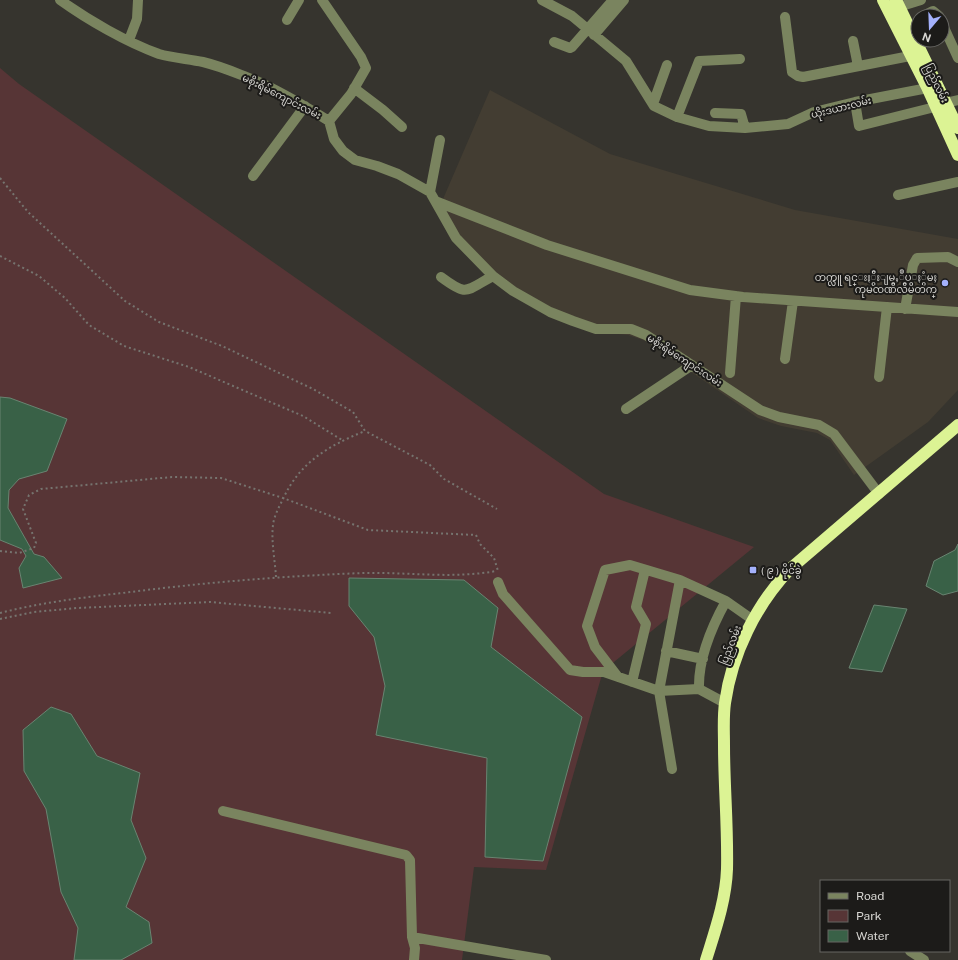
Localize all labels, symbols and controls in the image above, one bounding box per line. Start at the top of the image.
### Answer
north arrow [910,8,950,48]
text: N [921,30,933,45]
street label: ပြည်လမ်း [920,61,952,106]
street label: မစိုးရိမ်ကျောင်းလမ်း [239,70,324,124]
street label: ယိုးဒယားလမ်း [809,93,873,123]
place label: တက္လူ ရင္းႏွီးျမႇဳပ္ႏွံမႈ ကုမၸဏီလီမိတက္ [815,269,937,298]
marker: တက္လူ ရင္းႏွီးျမႇဳပ္ႏွံမႈ ကုမၸဏီလီမိတက္ [940,278,950,288]
street label: မစိုးရိမ်ကျောင်းလမ်း [644,331,725,391]
place label: ( ၉ ) မိုင်ခွဲ [761,563,802,579]
marker: ( ၉ ) မိုင်ခွဲ [748,565,758,575]
street label: ပြည်လမ်း [716,623,746,668]
legend [820,880,950,952]
text: Road [856,889,884,903]
text: Park [856,909,882,923]
text: Water [856,929,890,943]

